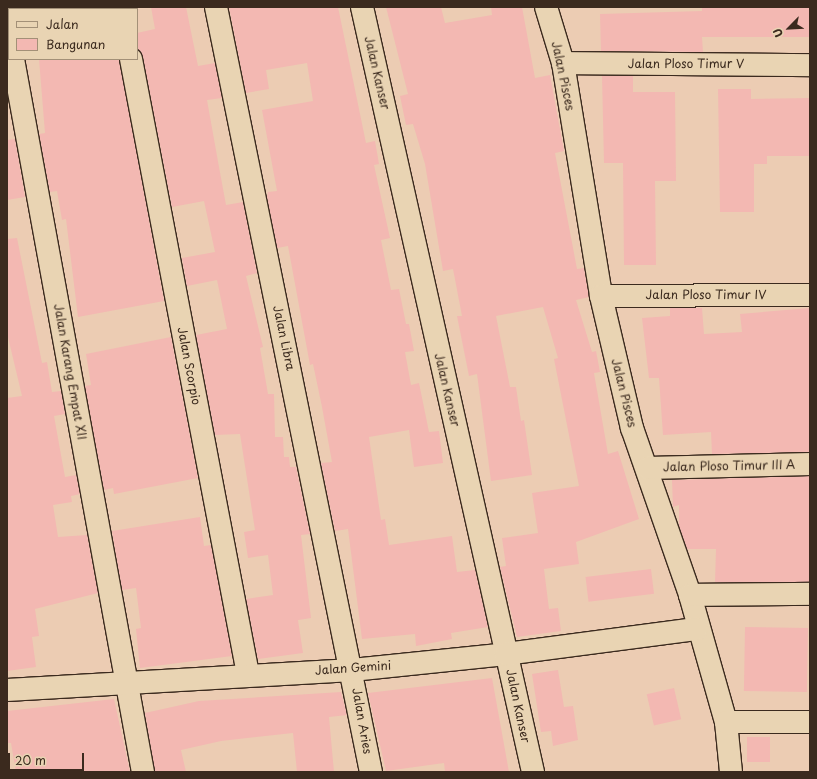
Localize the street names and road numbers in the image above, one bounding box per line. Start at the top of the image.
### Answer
street label: Jalan Kanser [361,35,393,111]
street label: Jalan Pisces [549,40,577,112]
street label: Jalan Ploso Timur V [628,57,744,71]
street label: Jalan Ploso Timur IV [646,288,766,302]
street label: Jalan Karang Empat XII [51,302,89,442]
street label: Jalan Libra [270,304,298,372]
street label: Jalan Scorpio [174,326,204,406]
street label: Jalan Kanser [431,352,463,428]
street label: Jalan Pisces [608,357,640,429]
street label: Jalan Ploso Timur III A [663,458,795,474]
street label: Jalan Gemini [314,658,392,678]
street label: Jalan Kanser [503,667,533,745]
street label: Jalan Aries [349,687,375,755]

